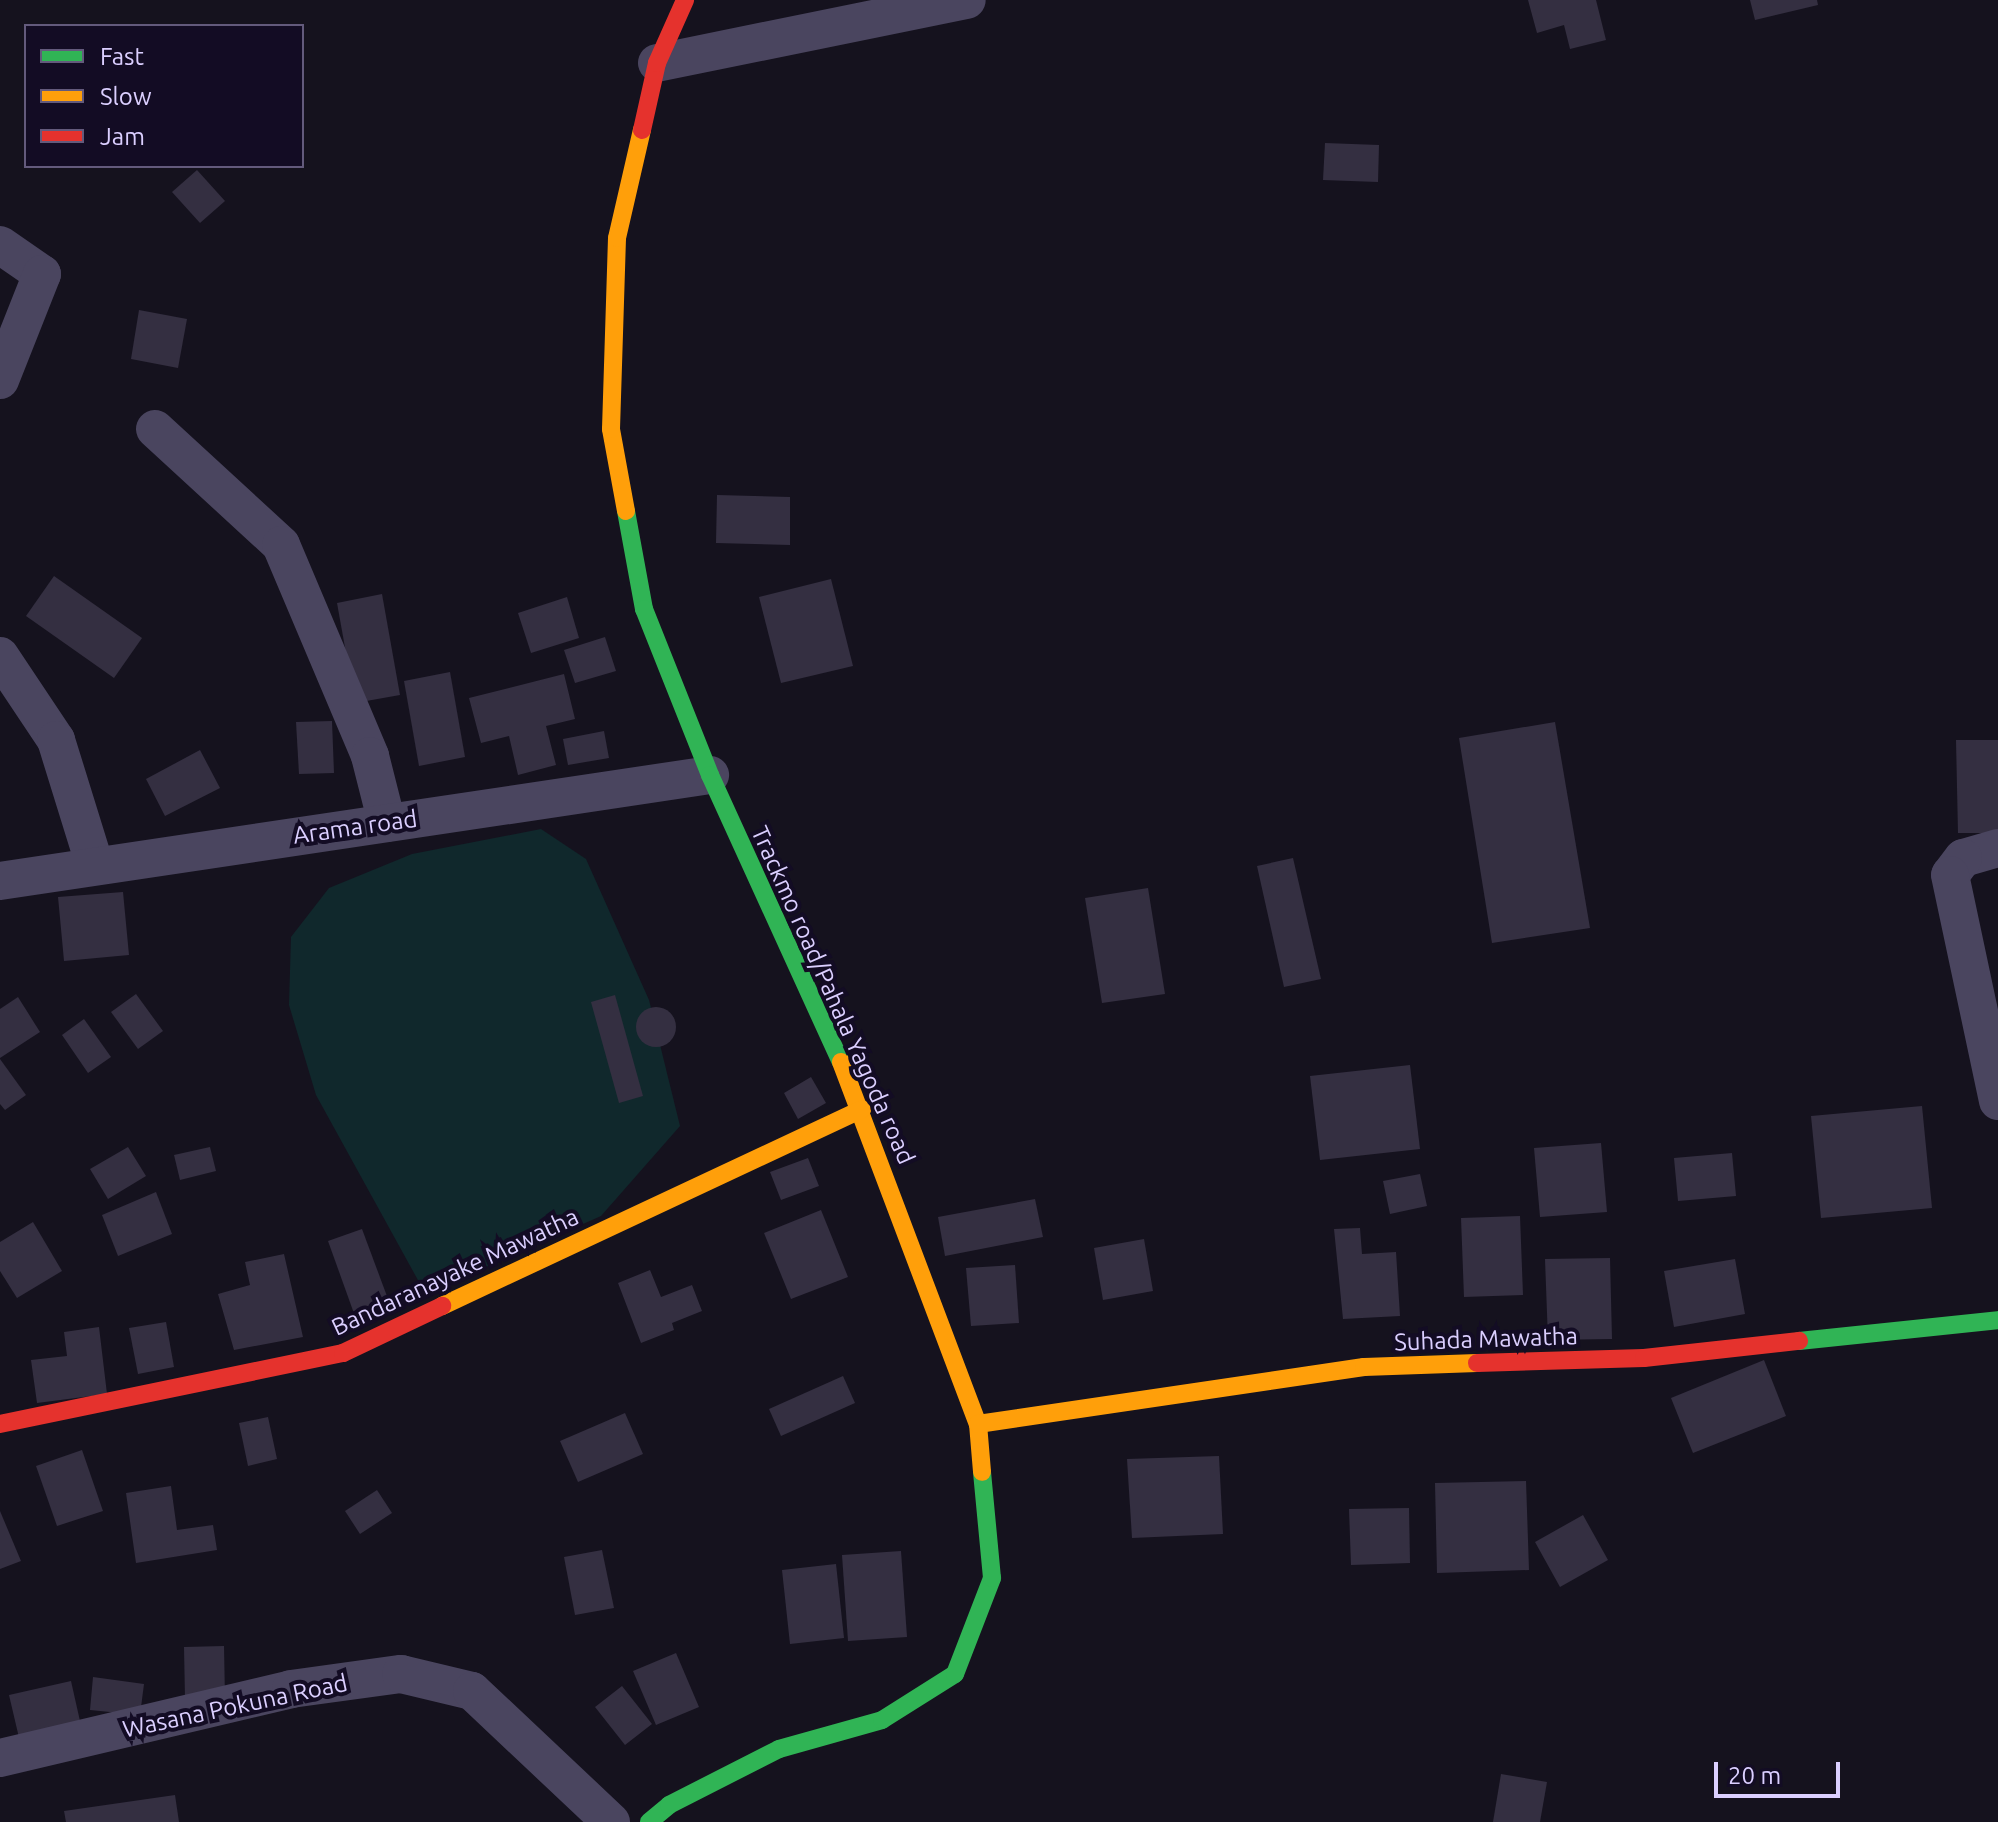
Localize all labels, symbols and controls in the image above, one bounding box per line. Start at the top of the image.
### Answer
legend [24,24,304,168]
text: Fast [100,43,144,70]
text: Slow [100,83,152,110]
text: Jam [100,123,145,150]
street label: Arama road [291,804,419,850]
street label: Trackmo road/Pahala Yagoda road [745,821,921,1169]
street label: Bandaranayake Mawatha [327,1202,583,1342]
street label: Suhada Mawatha [1394,1321,1578,1357]
street label: Wasana Pokuna Road [120,1668,350,1744]
scale bar [1718,1746,1844,1796]
text: 20 m [1728,1762,1781,1789]

